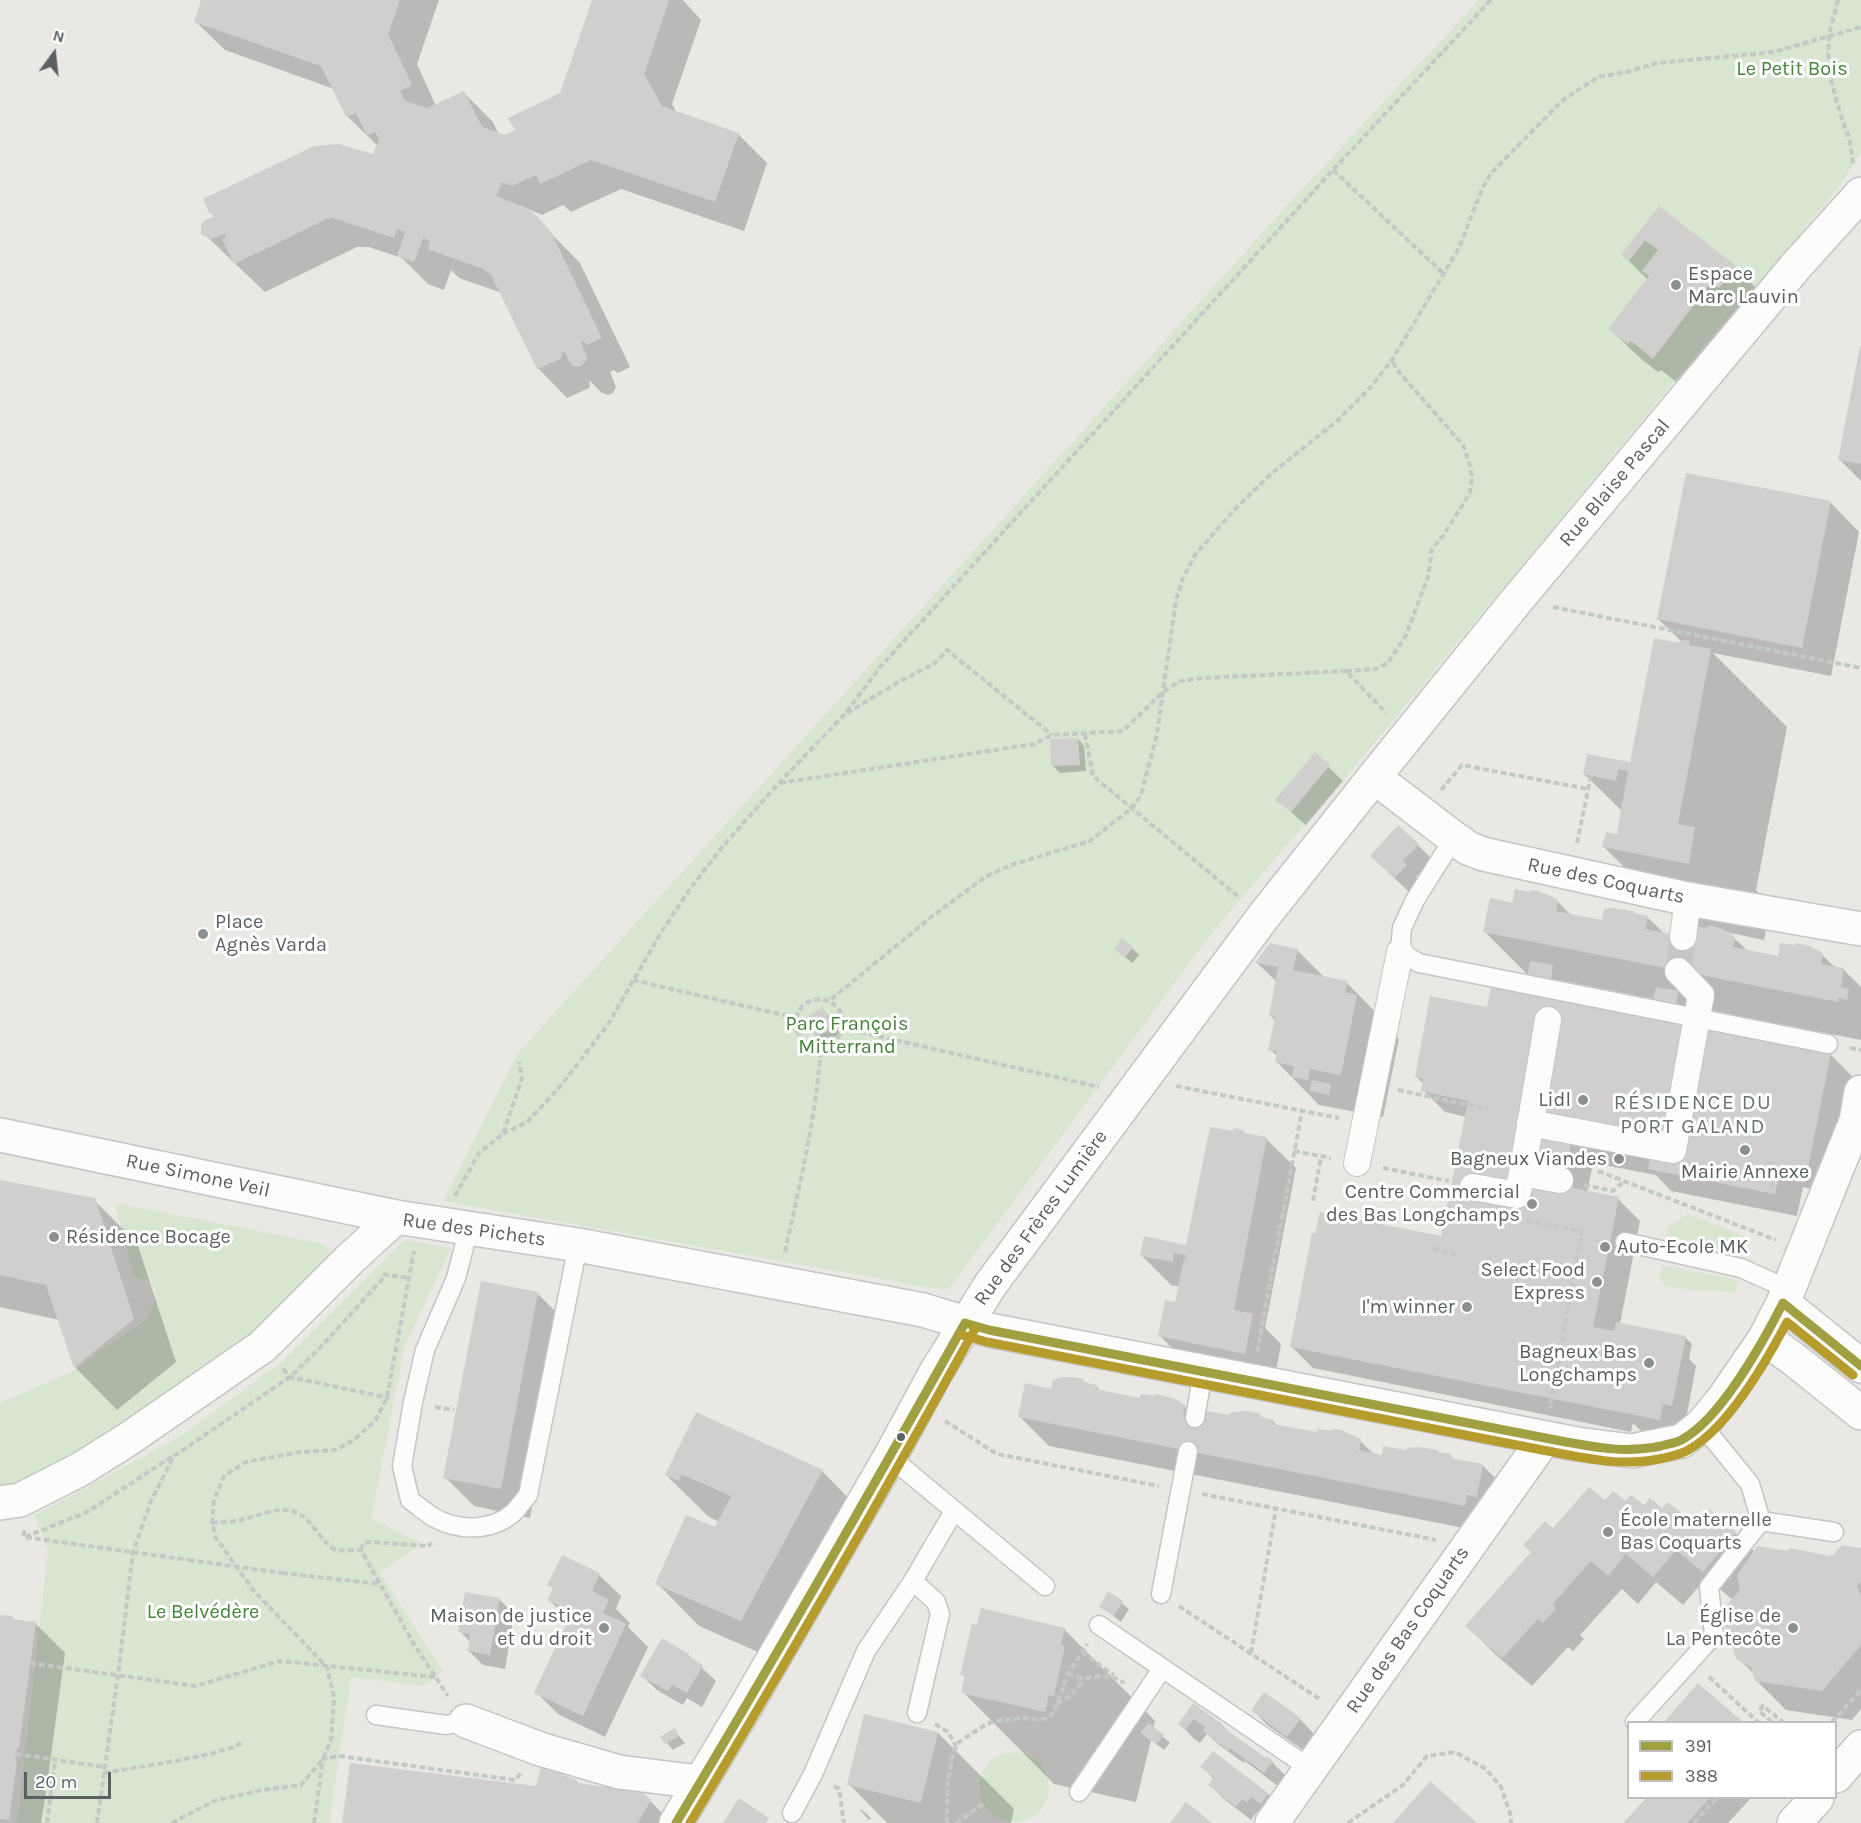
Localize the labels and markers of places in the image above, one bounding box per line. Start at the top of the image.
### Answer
place label: Espace Marc Lauvin [1688,262,1799,309]
marker: Espace Marc Lauvin [1669,278,1683,292]
place label: Place Agnès Varda [215,910,327,957]
marker: Place Agnès Varda [196,927,210,941]
place label: Lidl [1538,1088,1571,1112]
marker: Lidl [1576,1093,1590,1107]
marker: Mairie Annexe [1738,1143,1752,1157]
place label: Bagneux Viandes [1450,1147,1607,1171]
marker: Bagneux Viandes [1612,1152,1626,1166]
place label: Mairie Annexe [1681,1160,1809,1184]
place label: Centre Commercial des Bas Longchamps [1326,1180,1520,1227]
marker: Centre Commercial des Bas Longchamps [1525,1197,1539,1211]
place label: Résidence Bocage [66,1225,231,1249]
marker: Résidence Bocage [47,1230,61,1244]
place label: Auto-Ecole MK [1617,1235,1748,1259]
marker: Auto-Ecole MK [1598,1240,1612,1254]
place label: Select Food Express [1481,1258,1585,1305]
marker: Select Food Express [1590,1275,1604,1289]
place label: I'm winner [1361,1295,1455,1319]
marker: I'm winner [1460,1300,1474,1314]
place label: Bagneux Bas Longchamps [1519,1340,1637,1387]
marker: Bagneux Bas Longchamps [1642,1356,1656,1370]
unlabelled marker [895,1431,907,1443]
place label: École maternelle Bas Coquarts [1620,1508,1772,1555]
marker: École maternelle Bas Coquarts [1601,1525,1615,1539]
place label: Maison de justice et du droit [430,1604,592,1651]
place label: Église de La Pentecôte [1666,1604,1781,1651]
marker: Maison de justice et du droit [597,1621,611,1635]
marker: Église de La Pentecôte [1786,1621,1800,1635]

